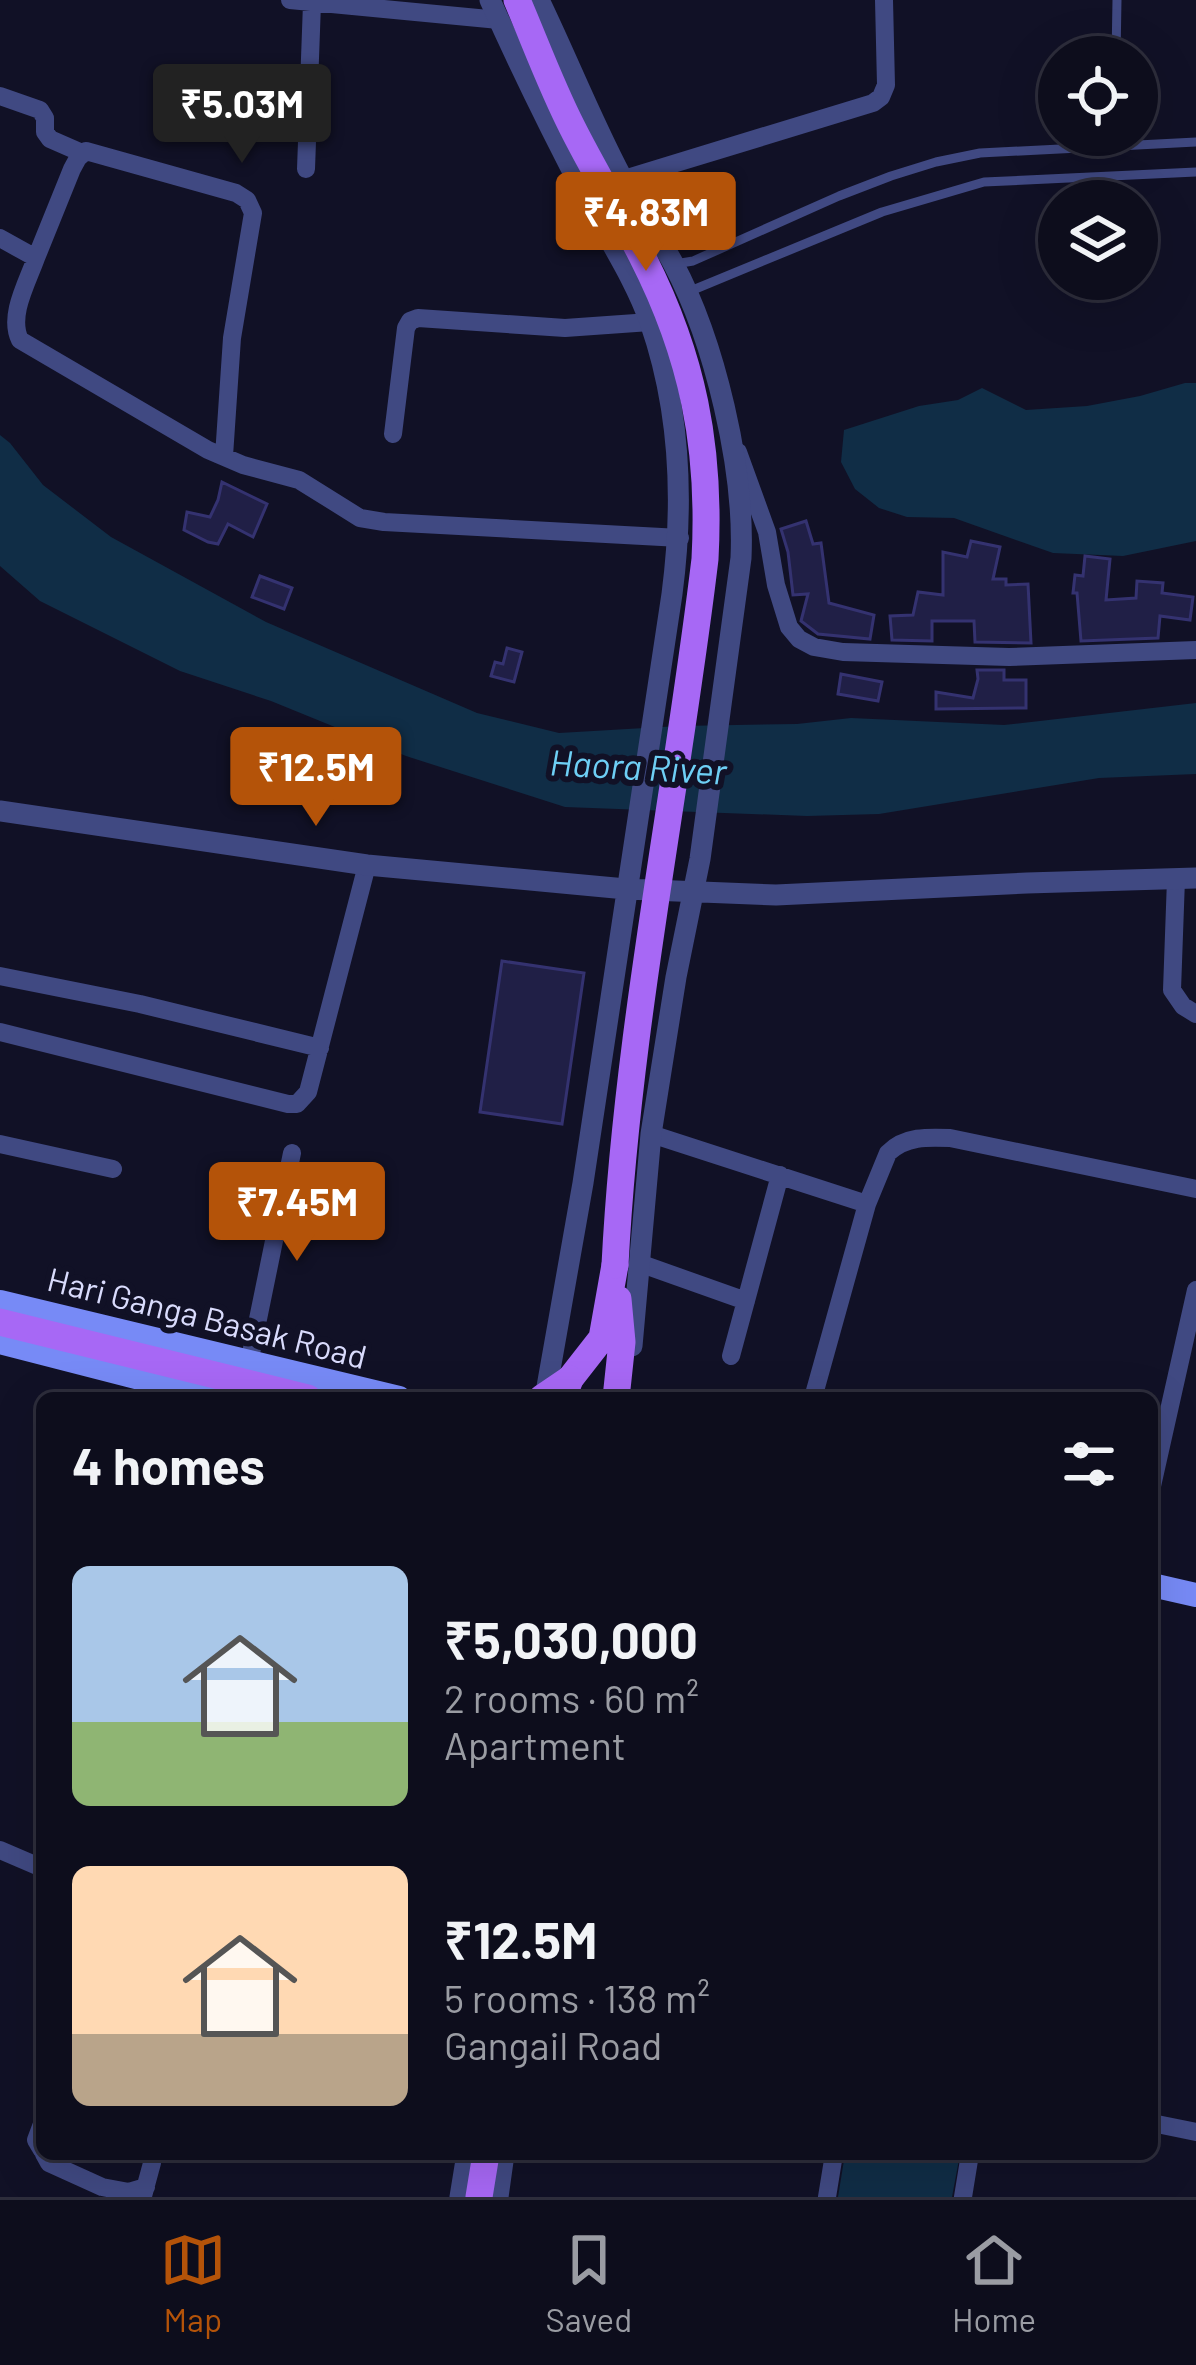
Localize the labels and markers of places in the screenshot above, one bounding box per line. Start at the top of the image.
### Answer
pin: ₹5.03M [144,64,340,166]
pin: ₹4.83M [548,172,744,274]
pin: ₹12.5M [218,727,414,829]
pin: ₹7.45M [199,1162,395,1264]

